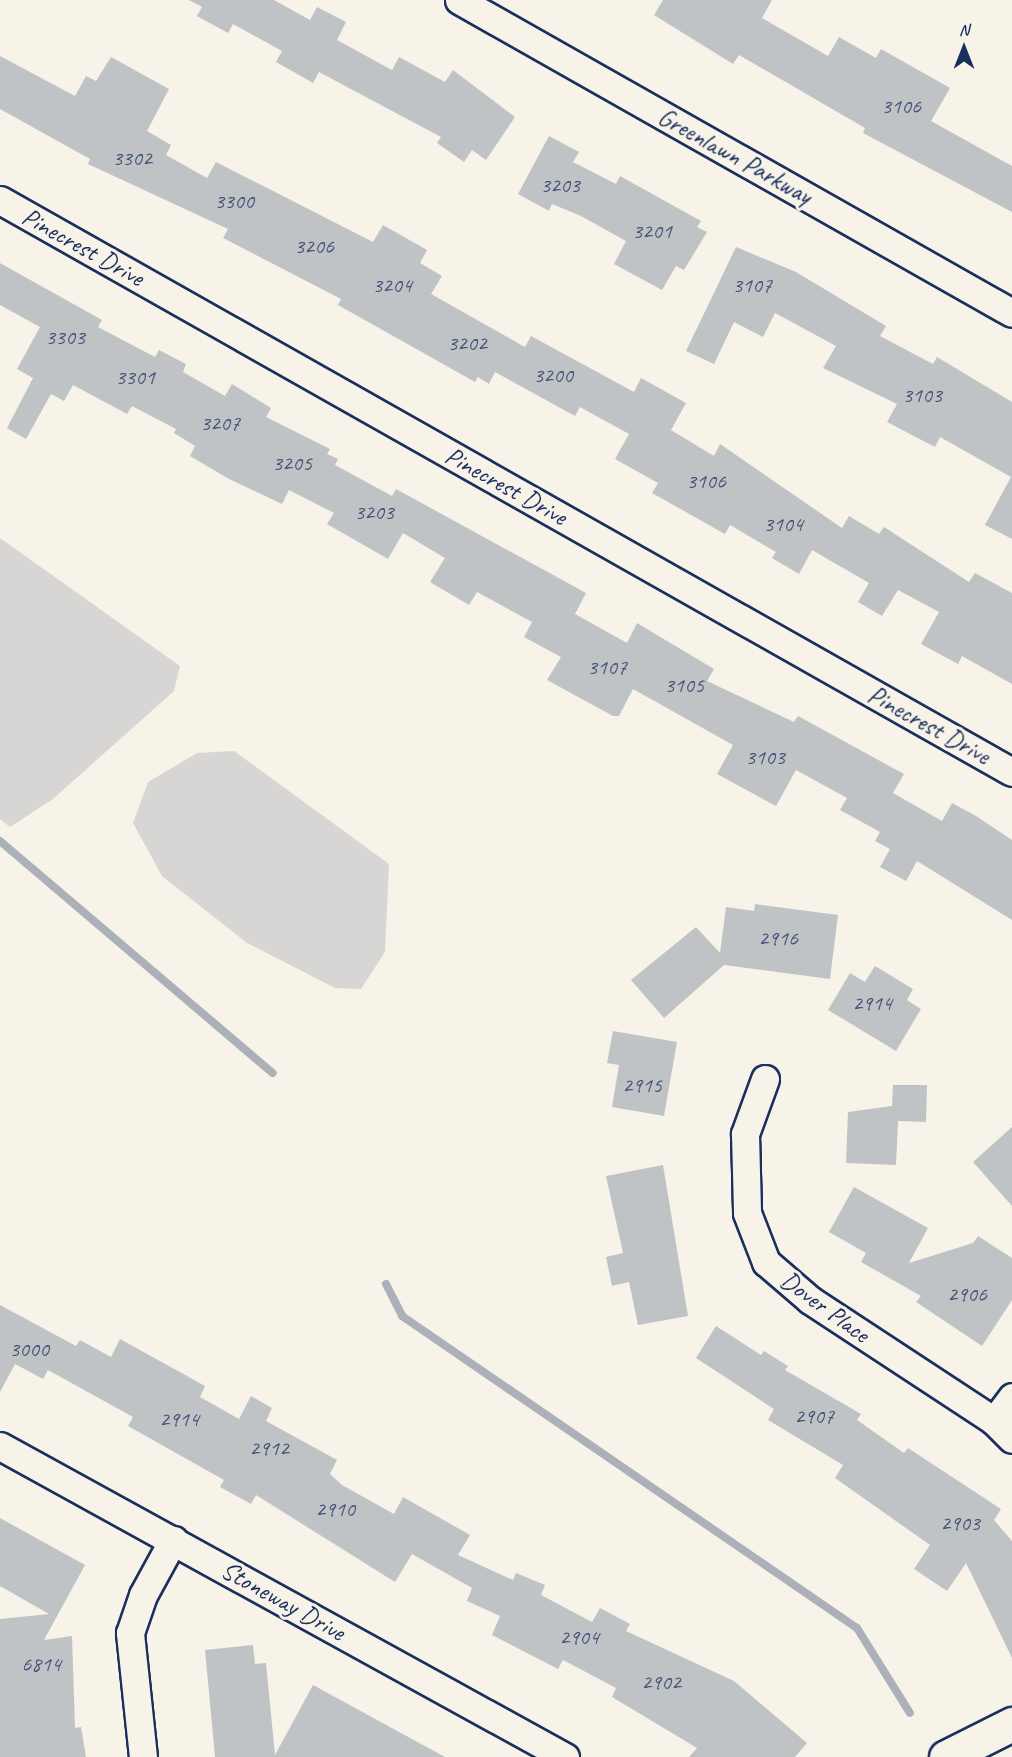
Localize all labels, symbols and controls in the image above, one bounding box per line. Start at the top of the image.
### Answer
north arrow [934,18,994,78]
text: N [959,20,969,40]
house number: 3106 [881,94,921,120]
street label: Greenlawn Parkway [653,101,817,211]
house number: 3302 [112,146,152,172]
house number: 3203 [540,173,580,199]
house number: 3300 [214,189,254,215]
street label: Pinecrest Drive [17,201,149,293]
house number: 3201 [632,219,672,245]
house number: 3206 [294,234,334,260]
house number: 3204 [372,273,412,299]
house number: 3107 [732,273,772,299]
house number: 3303 [45,325,85,351]
house number: 3202 [447,331,487,357]
house number: 3200 [533,363,573,389]
house number: 3301 [115,365,155,391]
house number: 3103 [902,383,942,409]
house number: 3207 [200,411,240,437]
street label: Pinecrest Drive [440,440,572,532]
house number: 3205 [272,451,312,477]
house number: 3106 [686,469,726,495]
house number: 3203 [354,500,394,526]
house number: 3104 [763,512,803,538]
house number: 3107 [587,655,627,681]
house number: 3105 [664,673,704,699]
street label: Pinecrest Drive [863,679,995,771]
house number: 3103 [745,745,785,771]
house number: 2916 [758,926,798,952]
house number: 2914 [852,991,892,1017]
house number: 2915 [622,1073,662,1099]
street label: Dover Place [774,1264,876,1350]
house number: 2906 [947,1282,987,1308]
house number: 3000 [9,1337,49,1363]
house number: 2907 [794,1404,834,1430]
house number: 2914 [159,1407,199,1433]
house number: 2912 [249,1436,289,1462]
house number: 2910 [315,1497,355,1523]
house number: 2903 [940,1511,980,1537]
street label: Stoneway Drive [216,1554,350,1648]
house number: 2904 [559,1625,599,1651]
house number: 6814 [21,1652,61,1678]
house number: 2902 [641,1670,681,1696]

